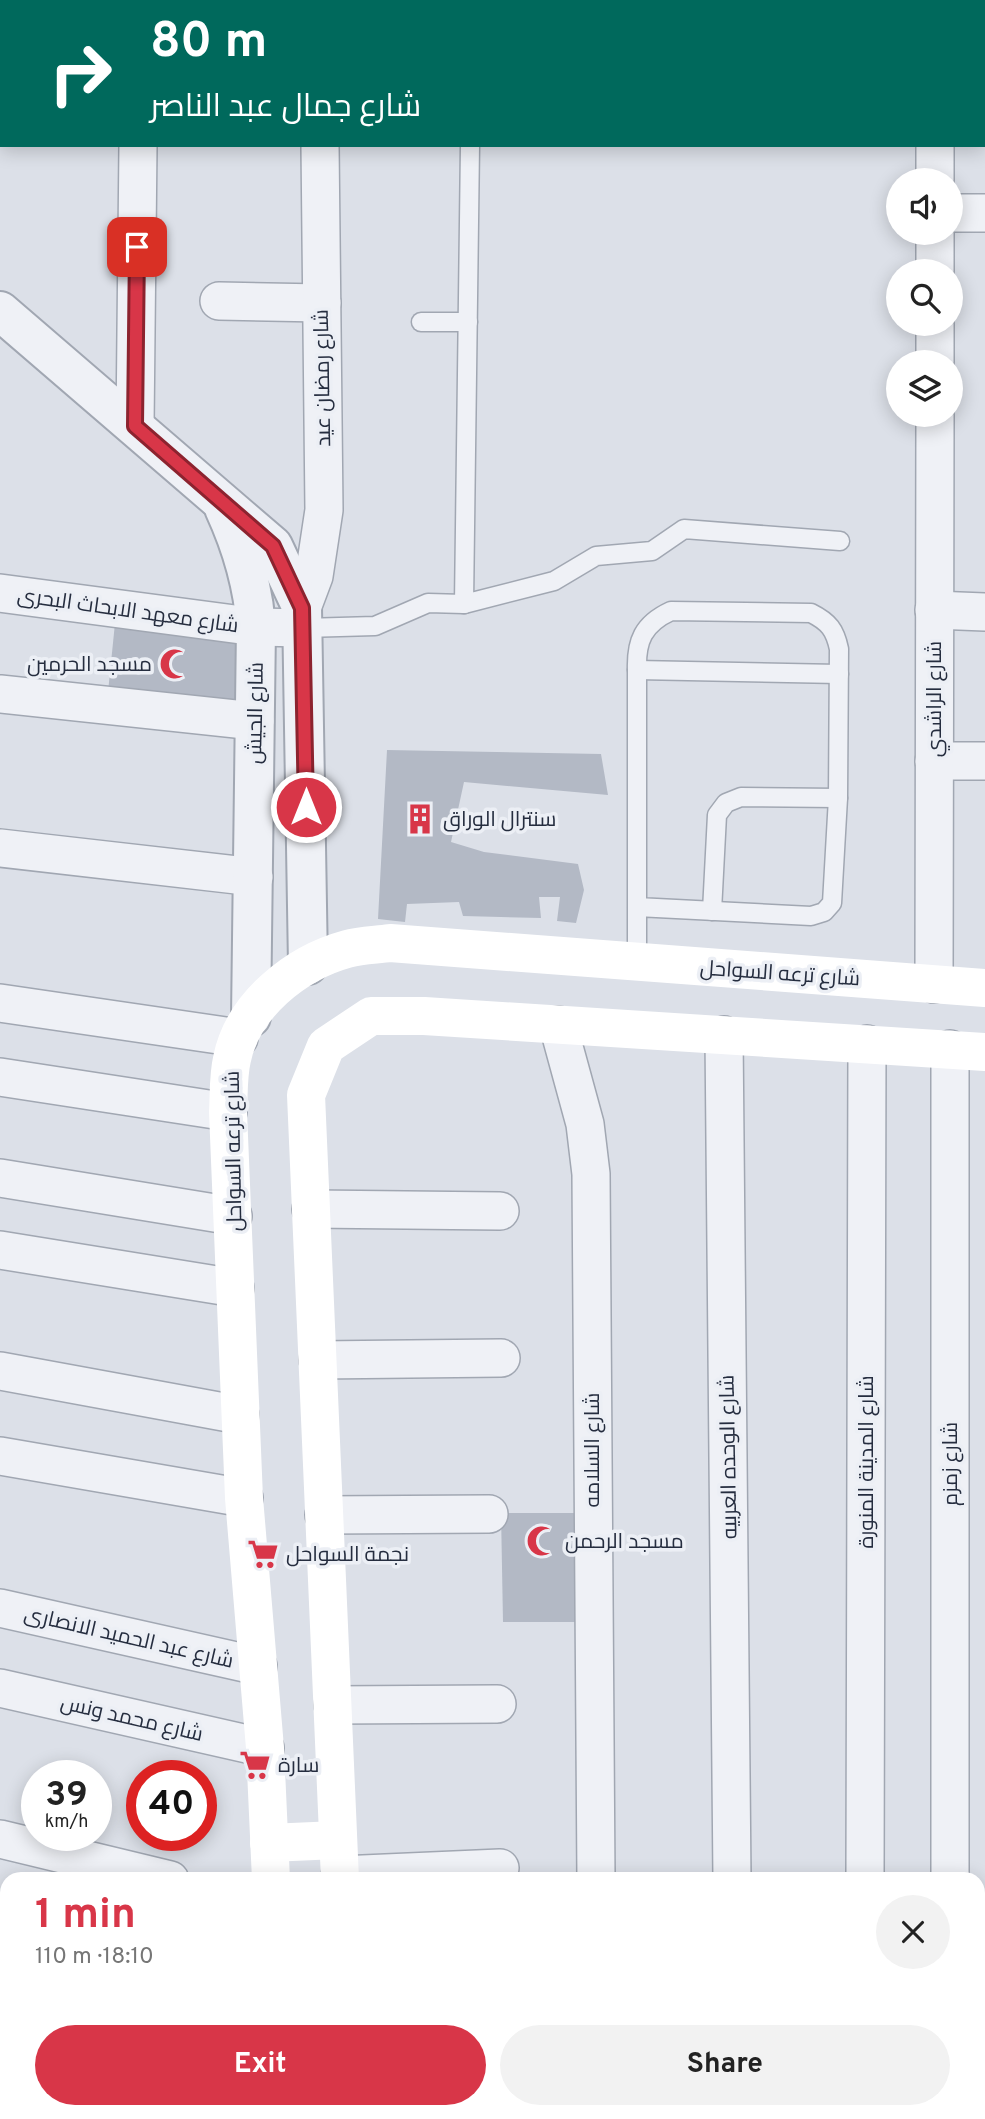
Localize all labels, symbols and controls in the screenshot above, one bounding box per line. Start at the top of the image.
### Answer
text: 80 m [150,13,267,75]
icon: right [35,28,126,119]
text: شارع جمال عبد الناصر [150,88,421,128]
map controls [886,168,963,427]
button: sound [886,168,963,245]
pin [107,217,167,277]
icon: arrive [118,228,156,266]
button: search [886,259,963,336]
street label: شارع رمضان عيد [309,309,338,447]
button: layers [886,350,963,427]
street label: شارع معهد الابحاث البحرى [15,583,240,640]
street label: شارع الراشدي [922,641,950,757]
mosque icon: مسجد الحرمين [158,647,192,681]
place label: مسجد الحرمين [27,652,152,679]
street label: شارع الجيش [242,662,271,764]
position arrow [269,770,343,844]
building icon: سنترال الوراق [403,802,437,836]
place label: سنترال الوراق [443,807,556,834]
street label: شارع ترعه السواحل [699,955,861,994]
street label: شارع ترعه السواحل [220,1070,249,1232]
street label: شارع الوحده العربيه [715,1375,744,1539]
street label: شارع المدينة المنورة [854,1376,881,1549]
street label: شارع السلامه [580,1393,607,1507]
street label: شارع زمزم [938,1422,965,1506]
mosque icon: مسجد الرحمن [525,1524,559,1558]
place label: مسجد الرحمن [565,1529,684,1556]
supermarket icon: نجمة السواحل [246,1537,280,1571]
place label: نجمة السواحل [286,1542,409,1569]
street label: شارع عبد الحميد الانصارى [21,1601,236,1676]
street label: شارع محمد ونس [58,1690,206,1749]
supermarket icon: سارة [238,1748,272,1782]
place label: سارة [278,1753,319,1780]
speed limit sign: 40 [126,1760,217,1851]
text: 39 [45,1774,88,1818]
text: km/h [45,1811,88,1834]
text: 1 min [35,1890,136,1943]
button: close [876,1895,950,1969]
text: 110 m · 18:10 [35,1943,154,1972]
button: Exit [35,2025,486,2105]
button: Share [500,2025,950,2105]

